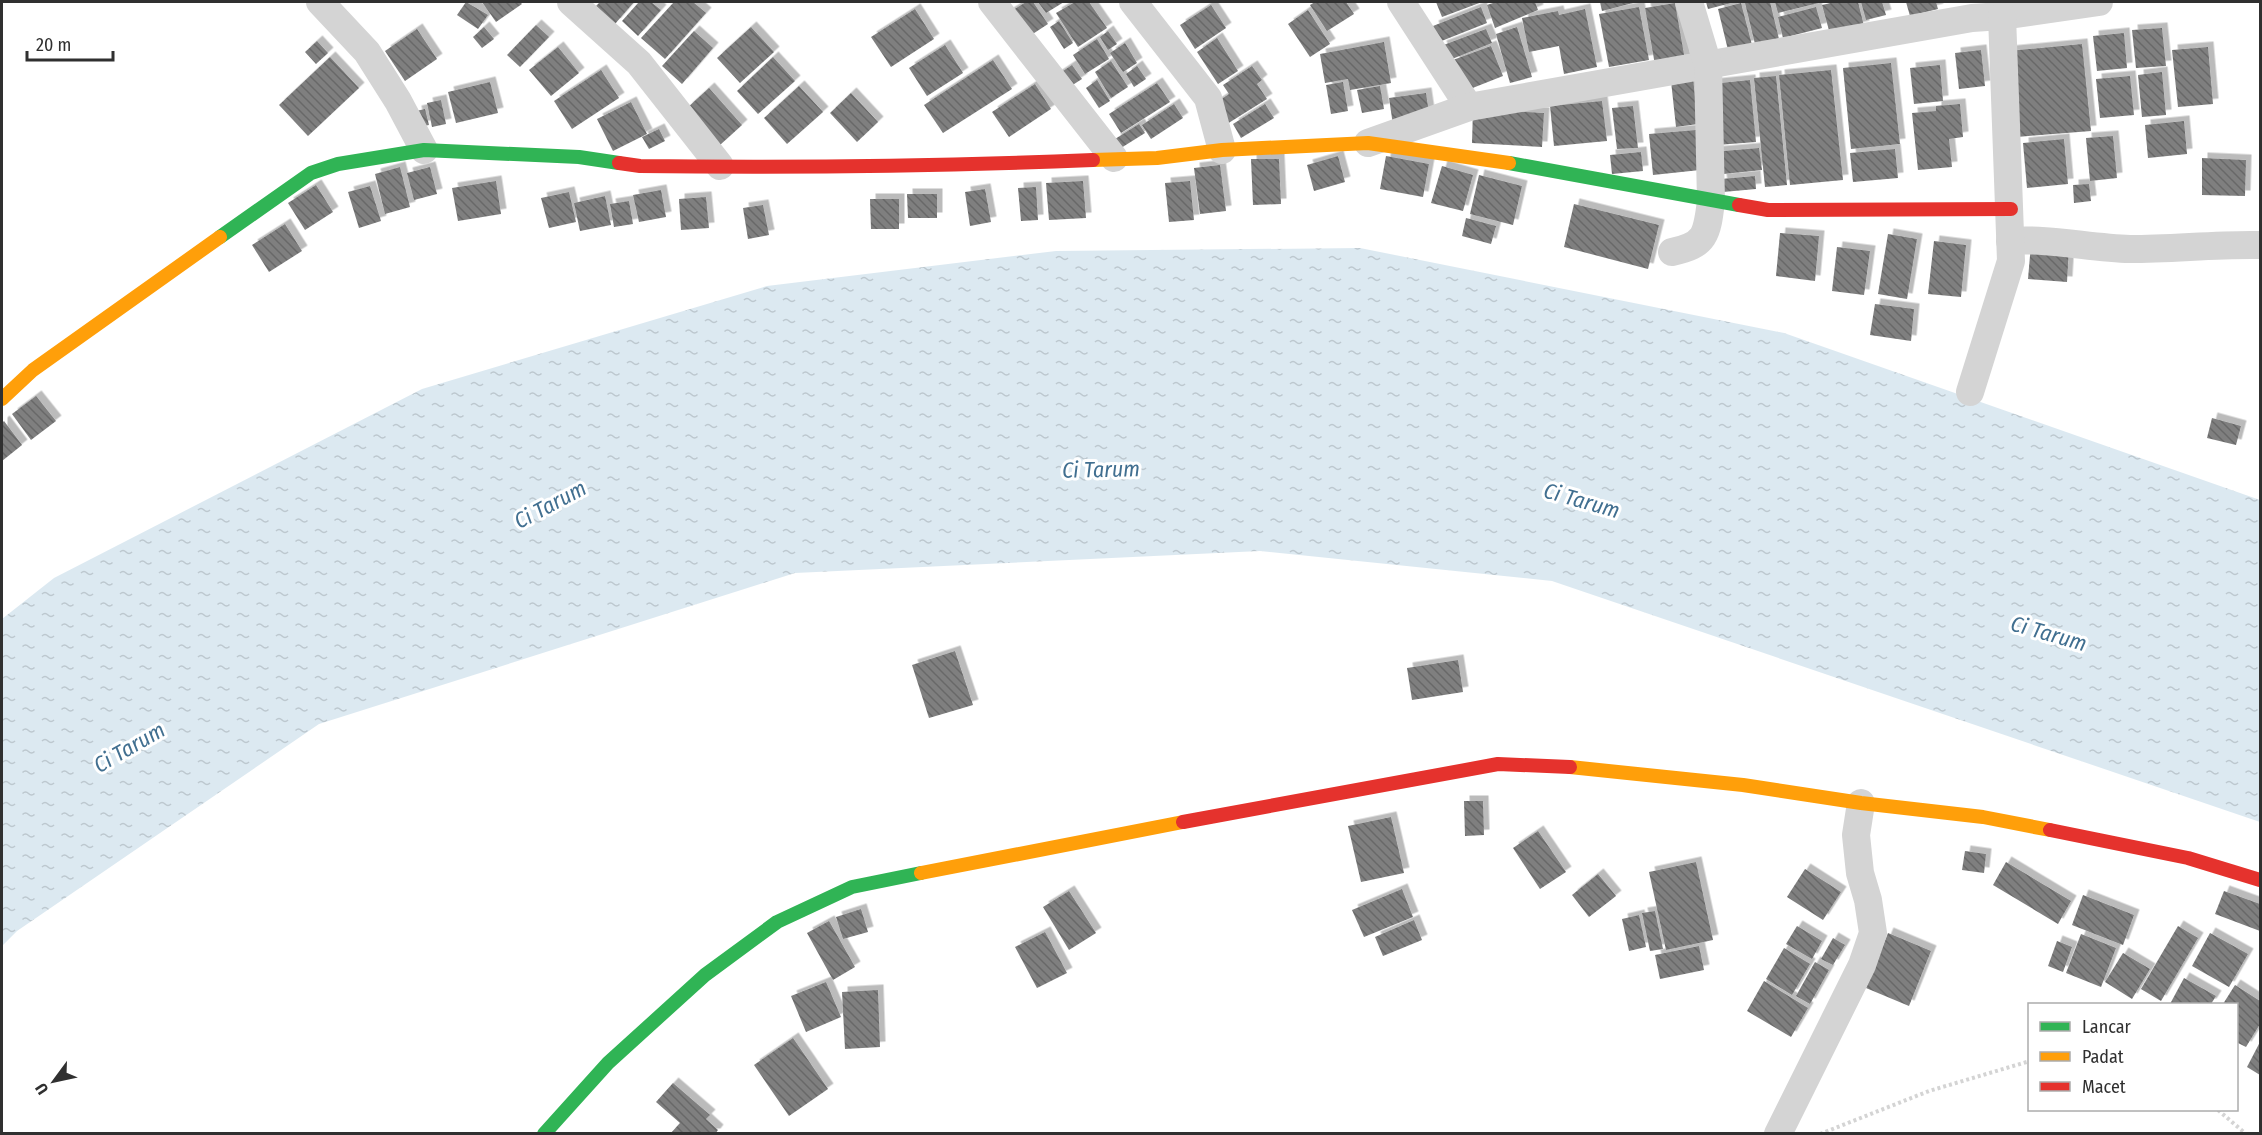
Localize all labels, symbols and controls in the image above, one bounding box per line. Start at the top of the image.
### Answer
scale bar [27,24,112,62]
text: 20 m [36,34,71,56]
water label: Ci Tarum [1062,455,1140,484]
water label: Ci Tarum [509,474,591,535]
water label: Ci Tarum [1541,477,1623,524]
water label: Ci Tarum [2008,610,2090,657]
water label: Ci Tarum [89,716,170,779]
legend [2028,1003,2238,1111]
text: Lancar [2082,1016,2131,1038]
text: Padat [2082,1046,2124,1068]
north arrow [24,1051,84,1111]
text: Macet [2082,1076,2126,1098]
text: U [31,1080,52,1098]

